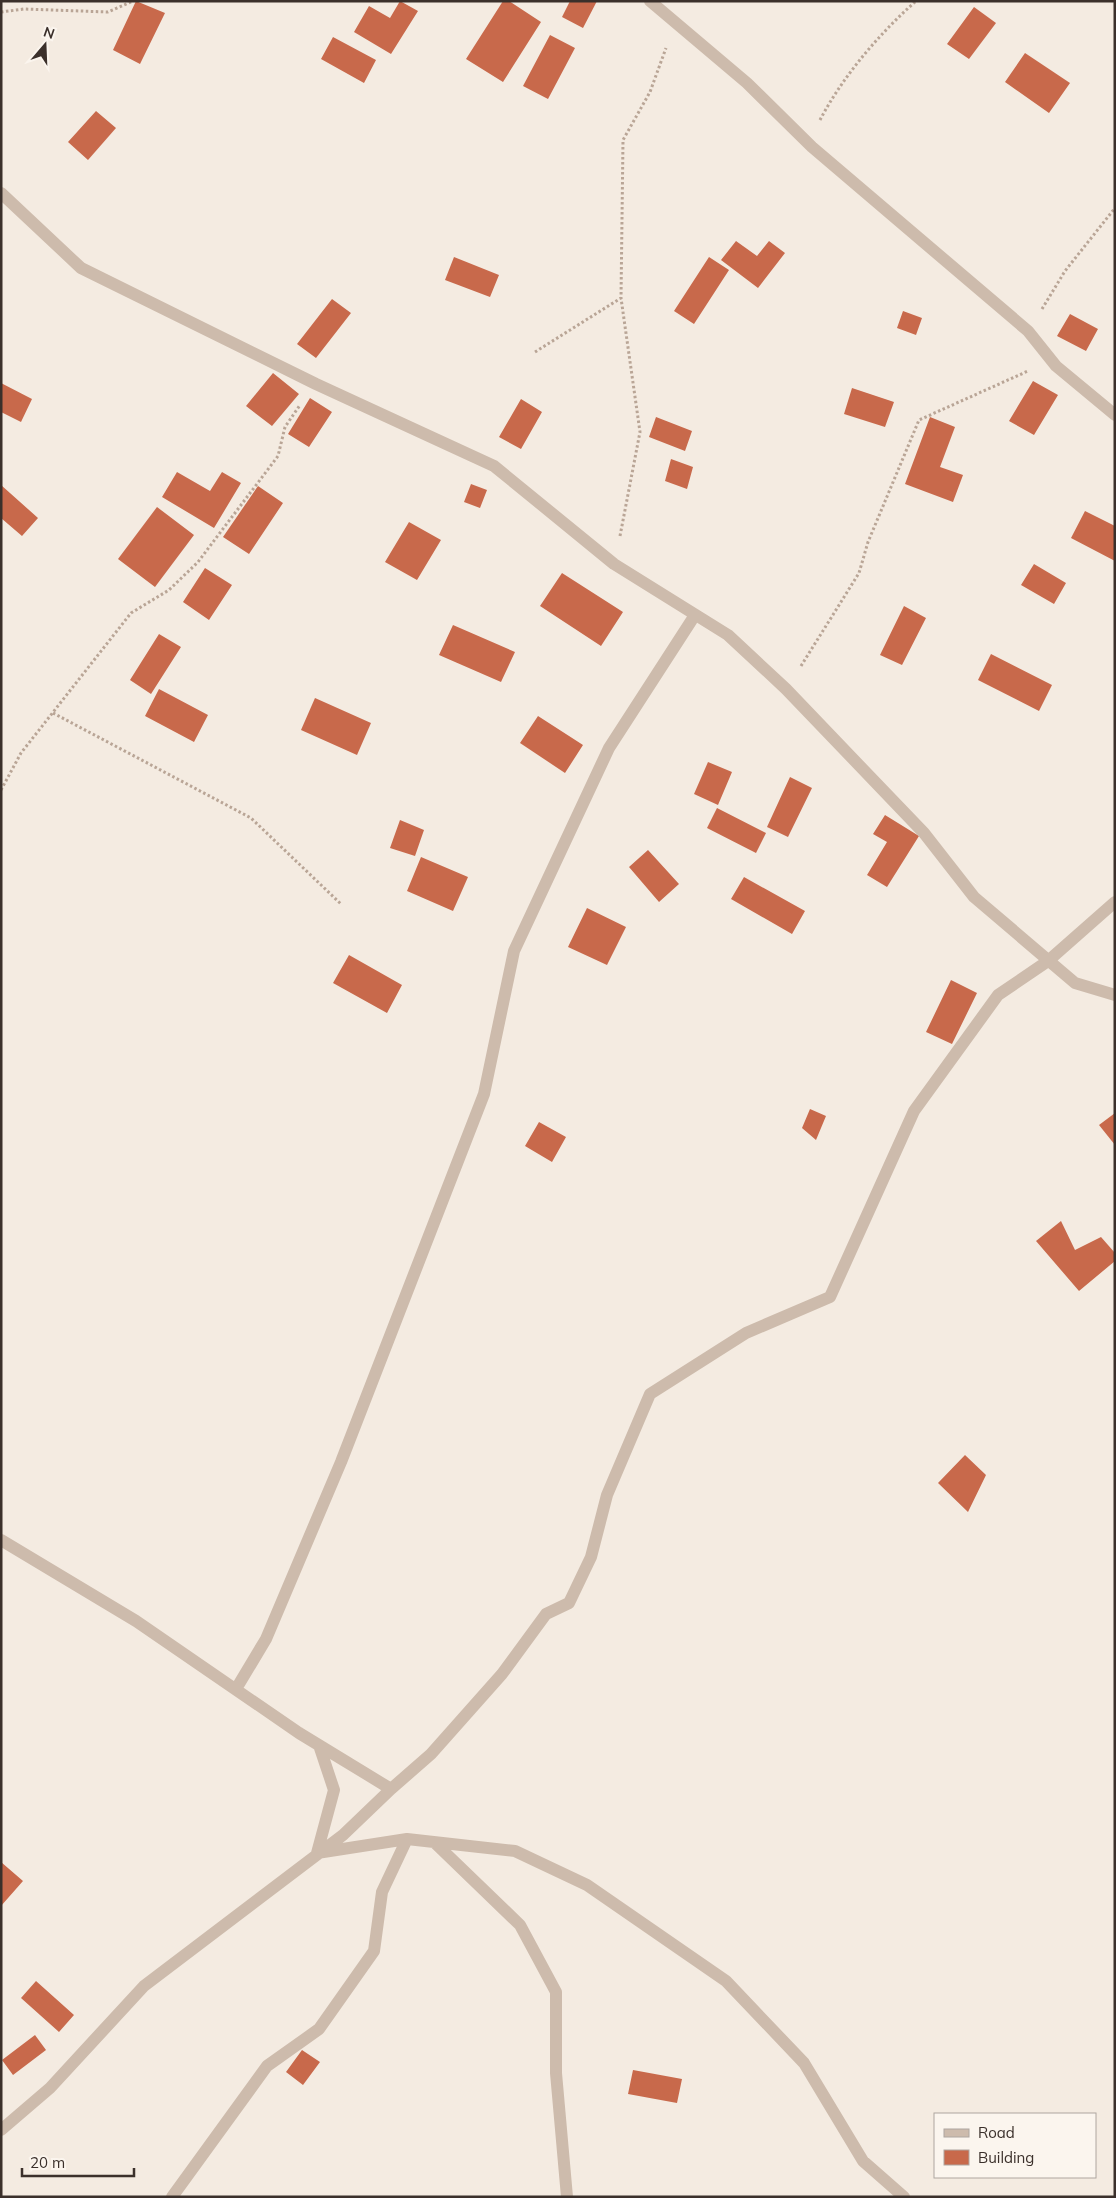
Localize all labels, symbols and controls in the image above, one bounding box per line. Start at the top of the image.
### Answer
north arrow [20,20,70,70]
text: N [41,22,57,43]
legend [934,2113,1096,2178]
text: Road [978,2123,1015,2142]
scale bar [22,2146,135,2178]
text: Building [978,2148,1034,2167]
text: 20 m [30,2153,65,2172]

